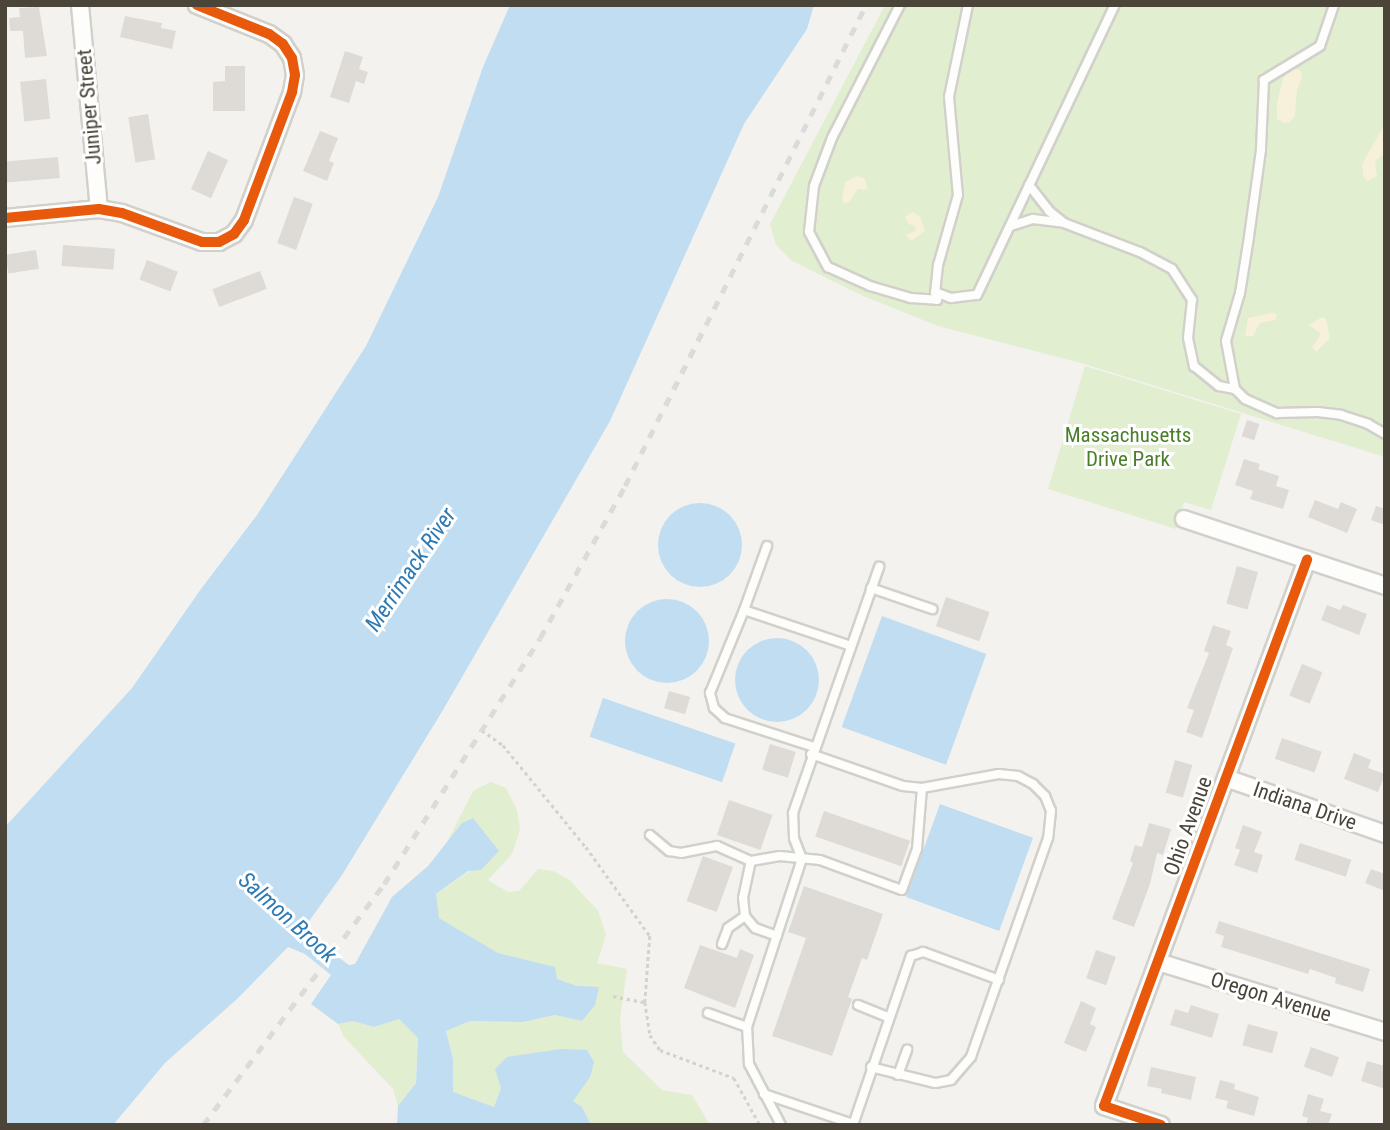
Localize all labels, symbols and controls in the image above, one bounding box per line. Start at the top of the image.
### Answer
street label: Juniper Street [71,48,107,166]
park label: Massachusetts Drive Park [1065,422,1191,472]
water label: Merrimack River [360,503,462,637]
street label: Ohio Avenue [1158,773,1218,879]
street label: Indiana Drive [1250,777,1360,835]
water label: Salmon Brook [232,867,342,969]
street label: Oregon Avenue [1208,967,1334,1027]

